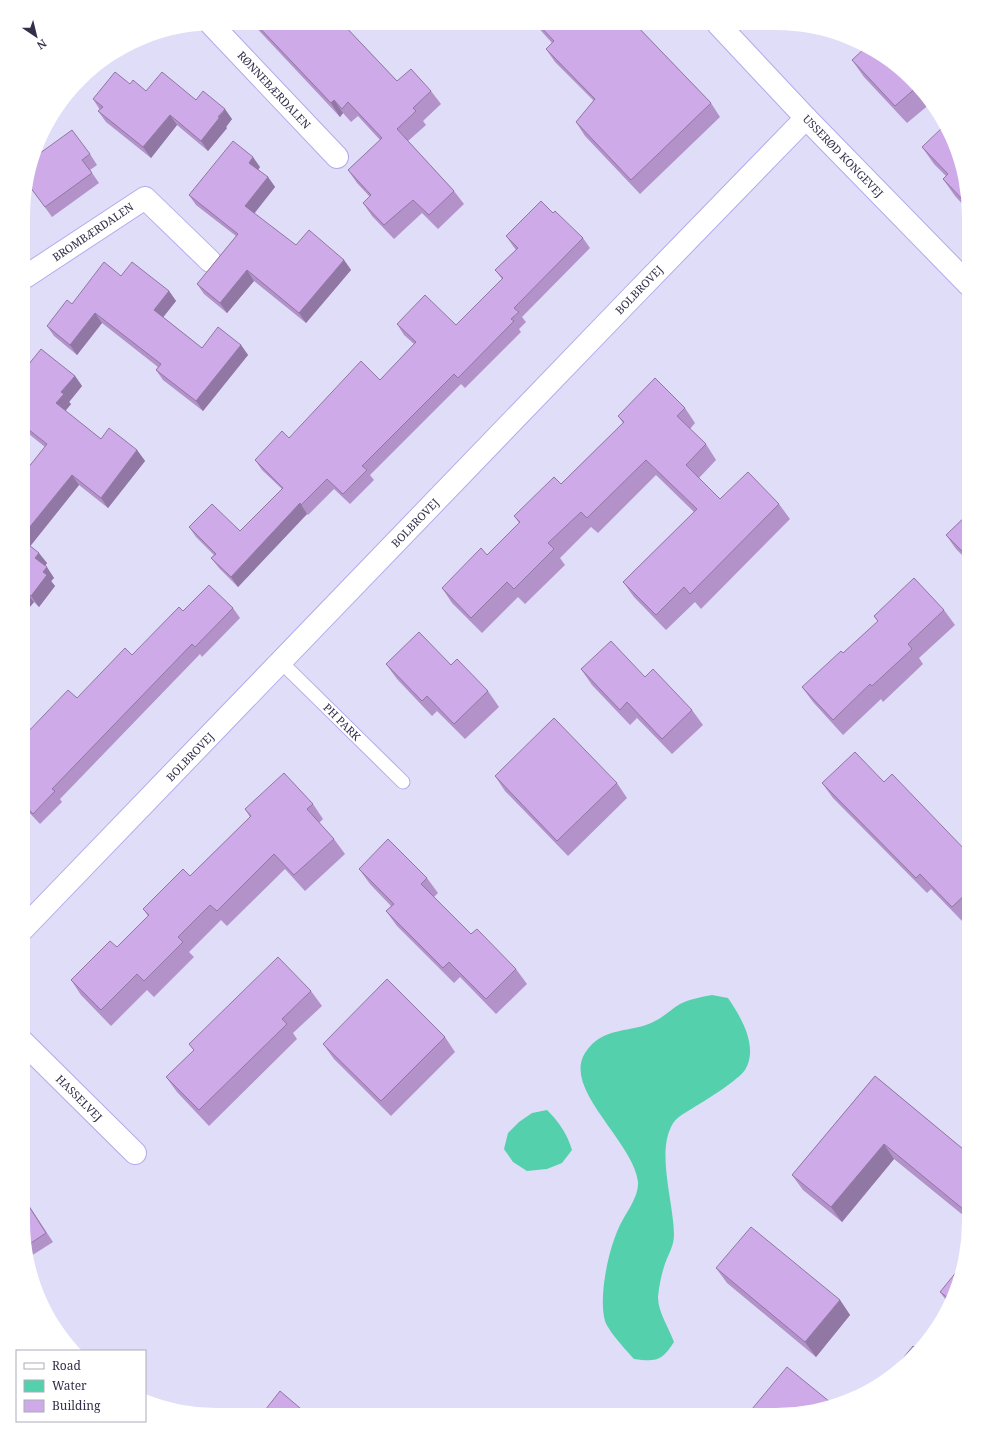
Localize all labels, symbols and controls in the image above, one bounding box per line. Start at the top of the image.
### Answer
north arrow [16,16,56,56]
text: N [34,36,50,53]
street label: RØNNEBÆRDALEN [234,48,315,132]
street label: USSERØD KONGEVEJ [800,111,887,200]
street label: BROMBÆRDALEN [49,199,137,264]
street label: BOLBROVEJ [612,262,666,317]
street label: BOLBROVEJ [388,495,442,550]
street label: PH PARK [320,700,364,744]
street label: BOLBROVEJ [163,729,217,784]
street label: HASSELVEJ [53,1071,106,1124]
legend [16,1350,146,1422]
text: Road [52,1357,82,1374]
text: Water [52,1377,87,1394]
text: Building [52,1397,101,1414]

